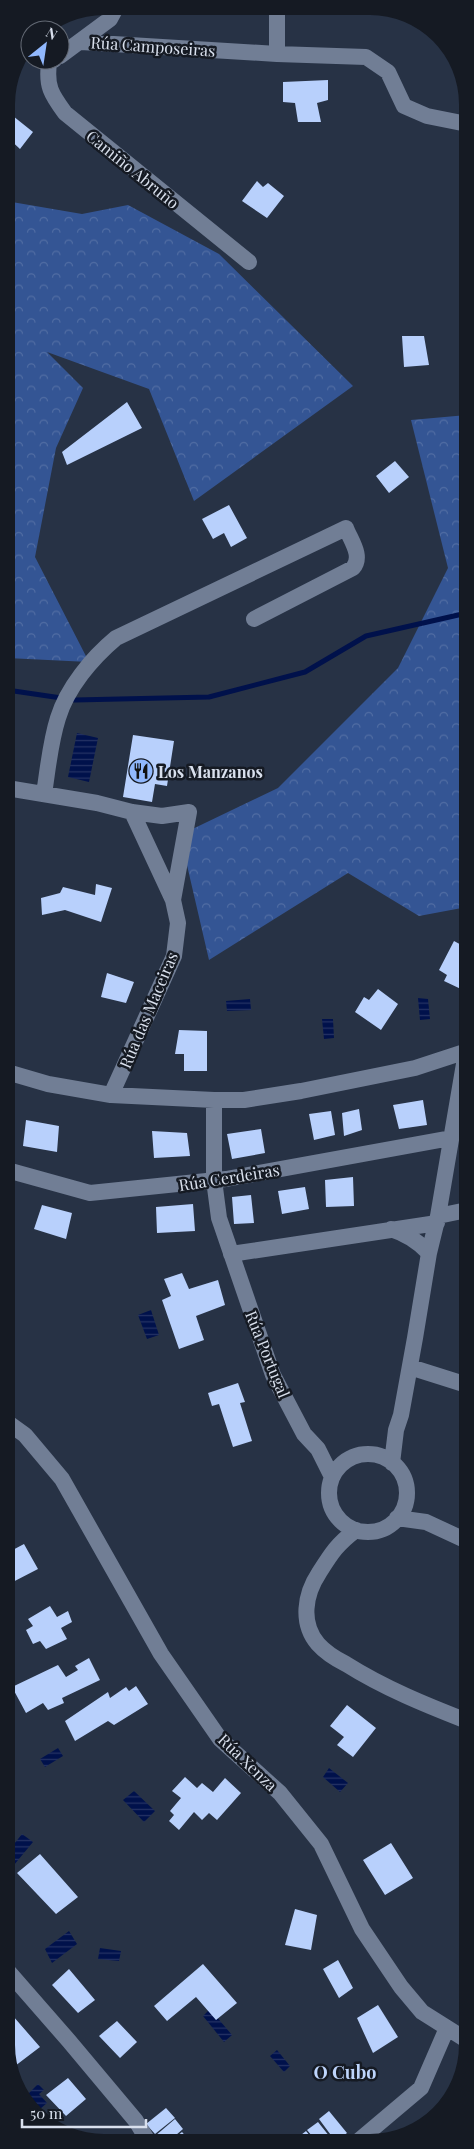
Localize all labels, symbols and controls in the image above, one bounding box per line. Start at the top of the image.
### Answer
north arrow [20,20,70,70]
text: N [43,23,61,44]
street label: Rúa Camposeiras [90,31,216,61]
street label: Camiño Abruño [82,125,184,213]
restaurant icon: Los Manzanos [128,758,154,784]
place label: Los Manzanos [158,761,263,782]
street label: Rúa das Maceiras [114,949,182,1071]
street label: Rúa Cerdeiras [177,1159,281,1195]
street label: Rúa Portugal [241,1307,295,1401]
street label: Rúa Xenza [214,1729,282,1795]
district label: O Cubo [314,2060,376,2084]
scale bar [22,2096,146,2128]
text: 50 m [30,2103,63,2123]

